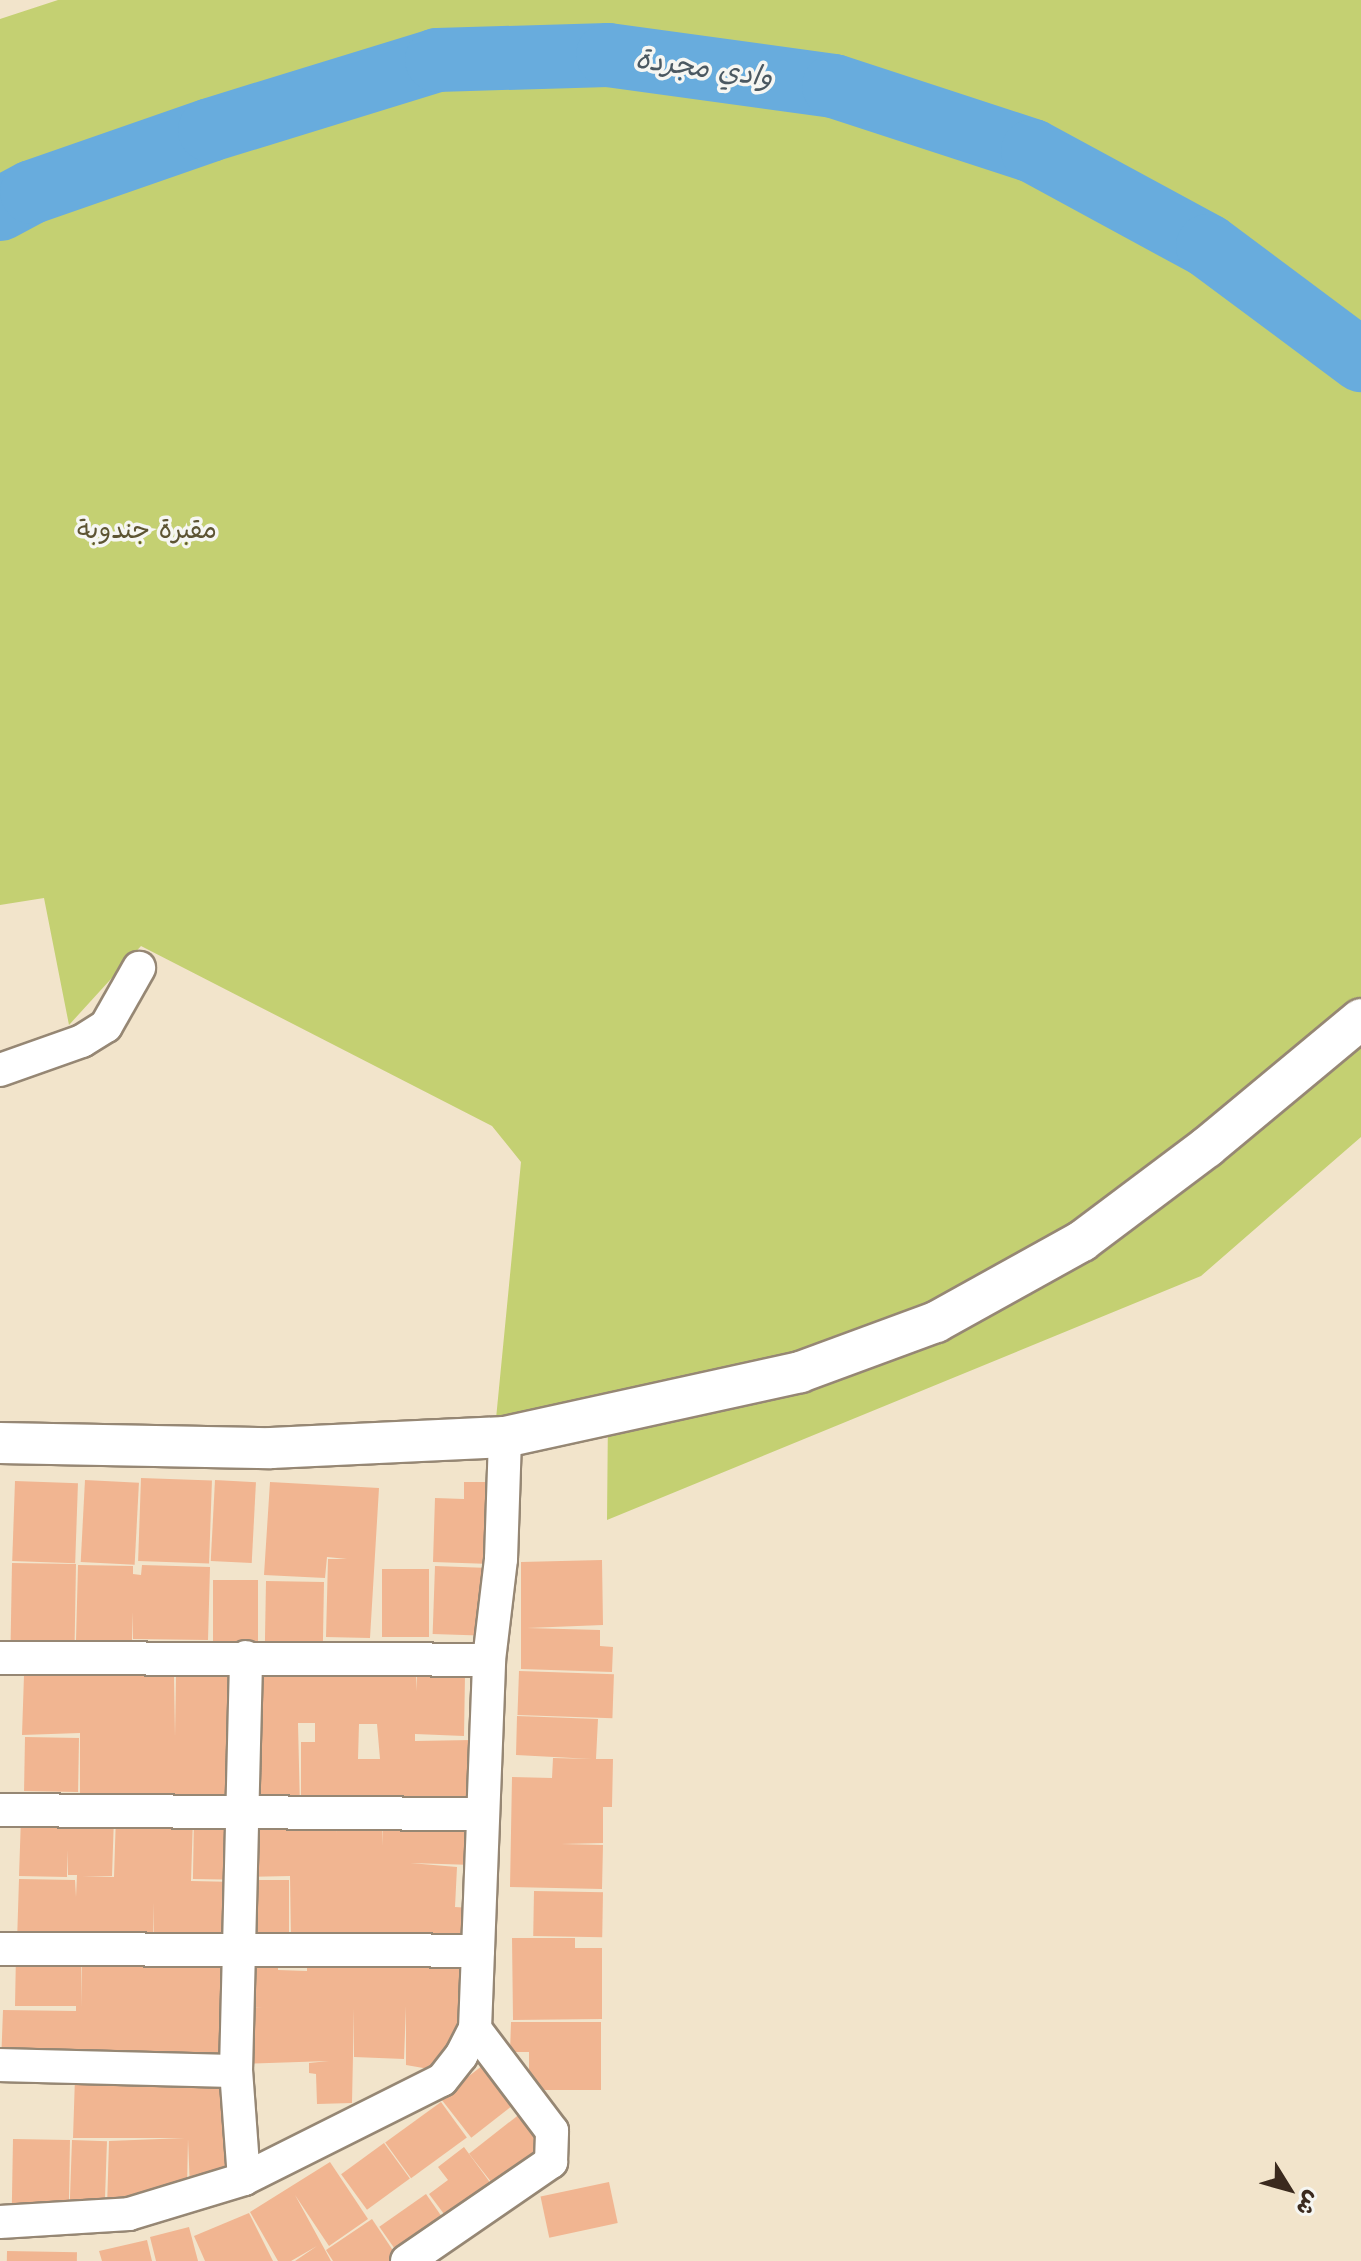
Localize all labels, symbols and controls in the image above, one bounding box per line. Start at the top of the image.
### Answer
water label: وادي مجردة [633,42,775,94]
park label: مقبرة جندوبة [77,515,217,547]
north arrow [1249,2149,1329,2229]
text: ش [1291,2186,1326,2221]

